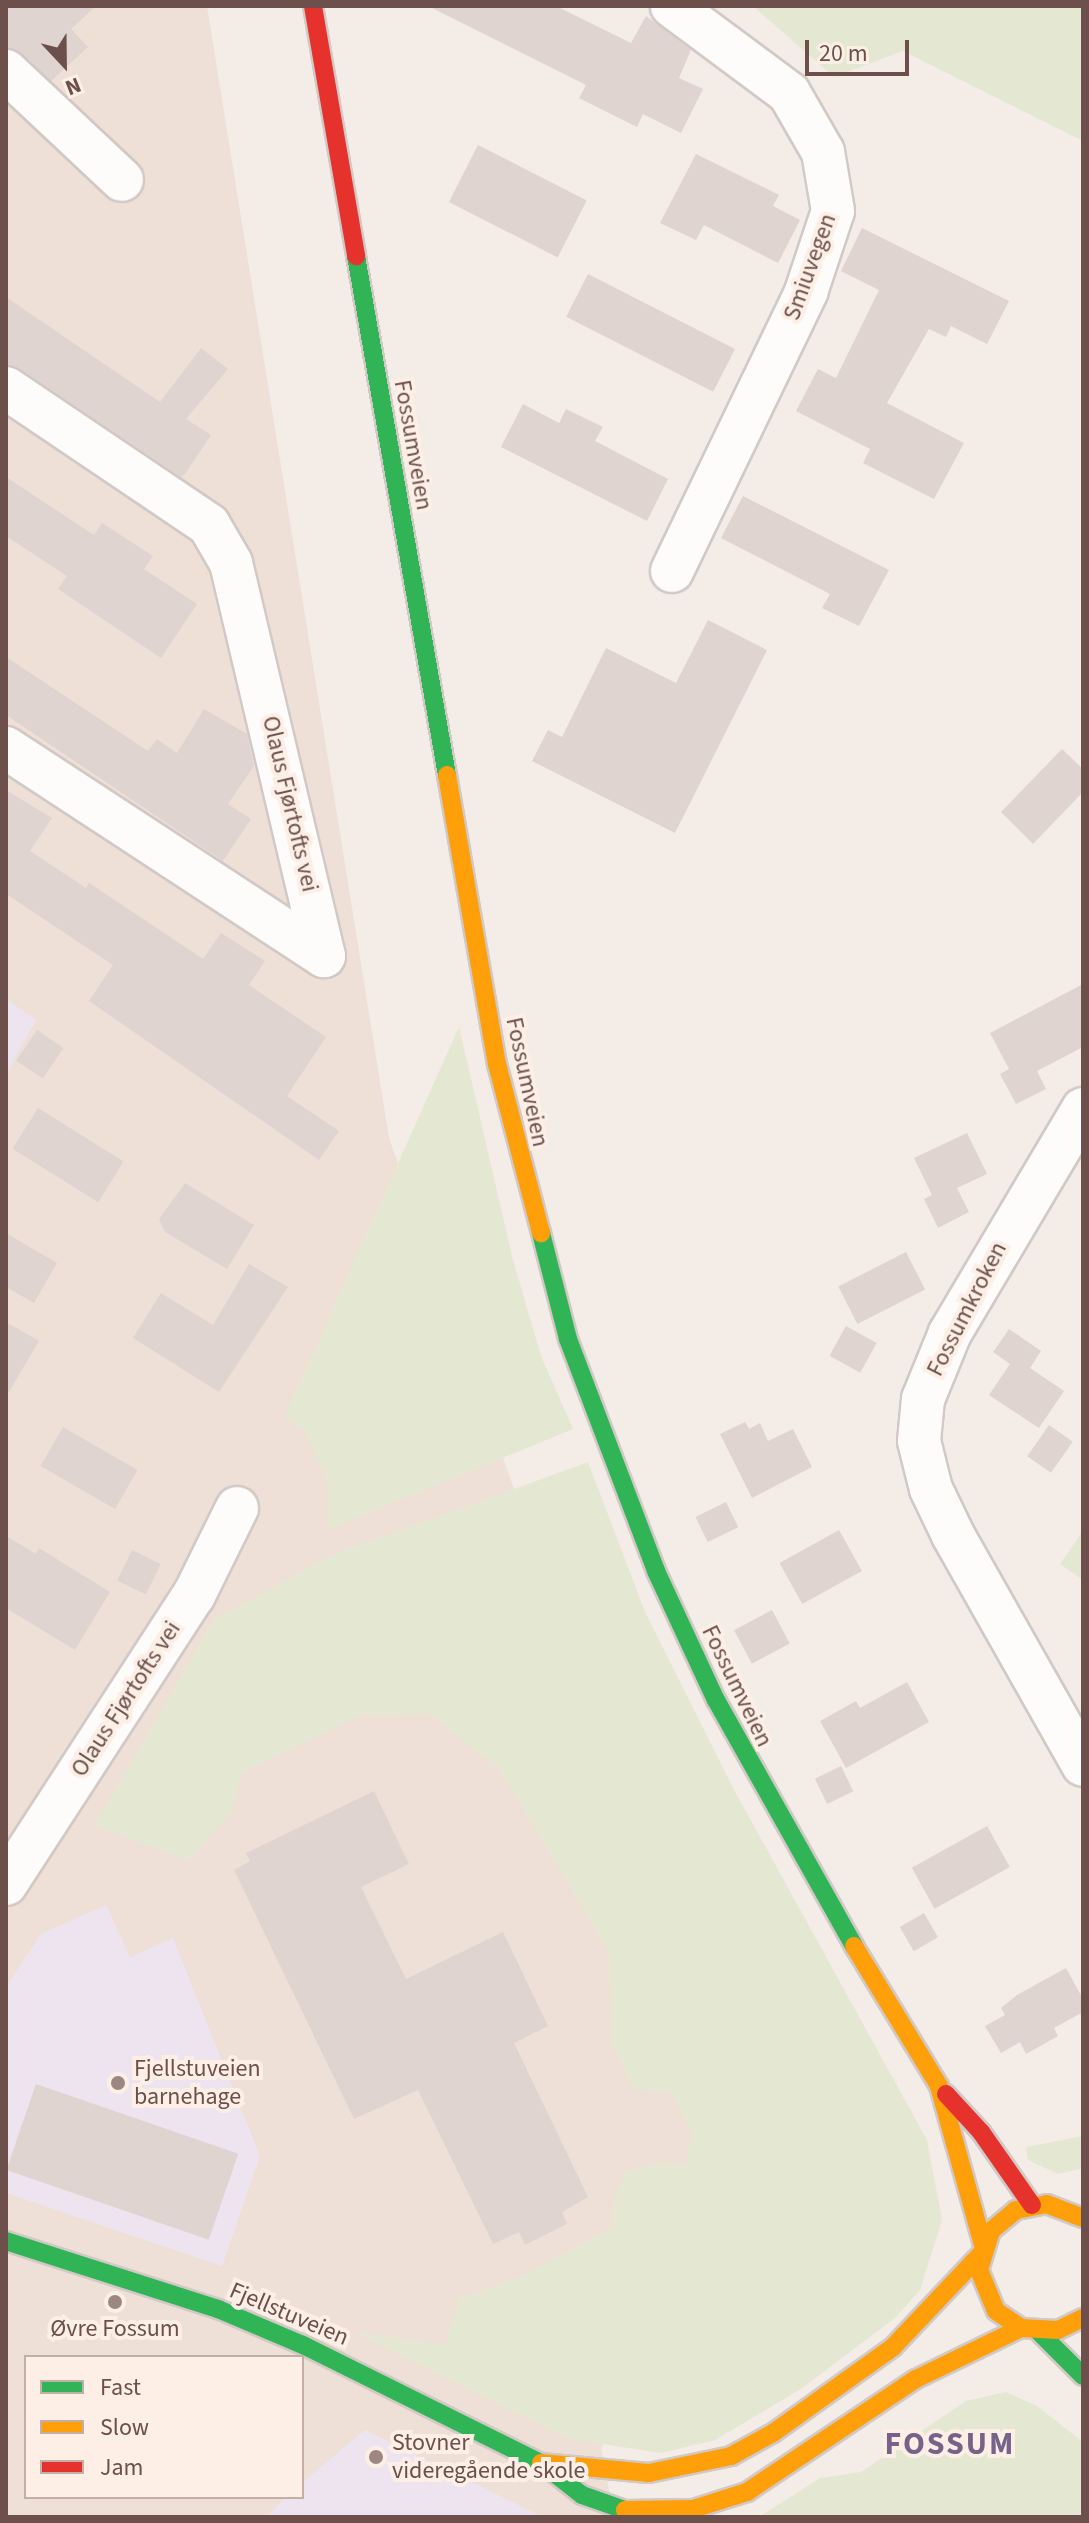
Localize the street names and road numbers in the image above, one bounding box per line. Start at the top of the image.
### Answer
street label: Smiuvegen [777,210,843,324]
street label: Fossumveien [387,378,439,512]
street label: Olaus Fjørtofts vei [256,713,324,895]
street label: Fossumveien [499,1015,555,1149]
street label: Fossumkroken [921,1237,1013,1381]
street label: Olaus Fjørtofts vei [65,1616,187,1782]
street label: Fossumveien [695,1621,779,1751]
street label: Fjellstuveien [225,2276,353,2352]

